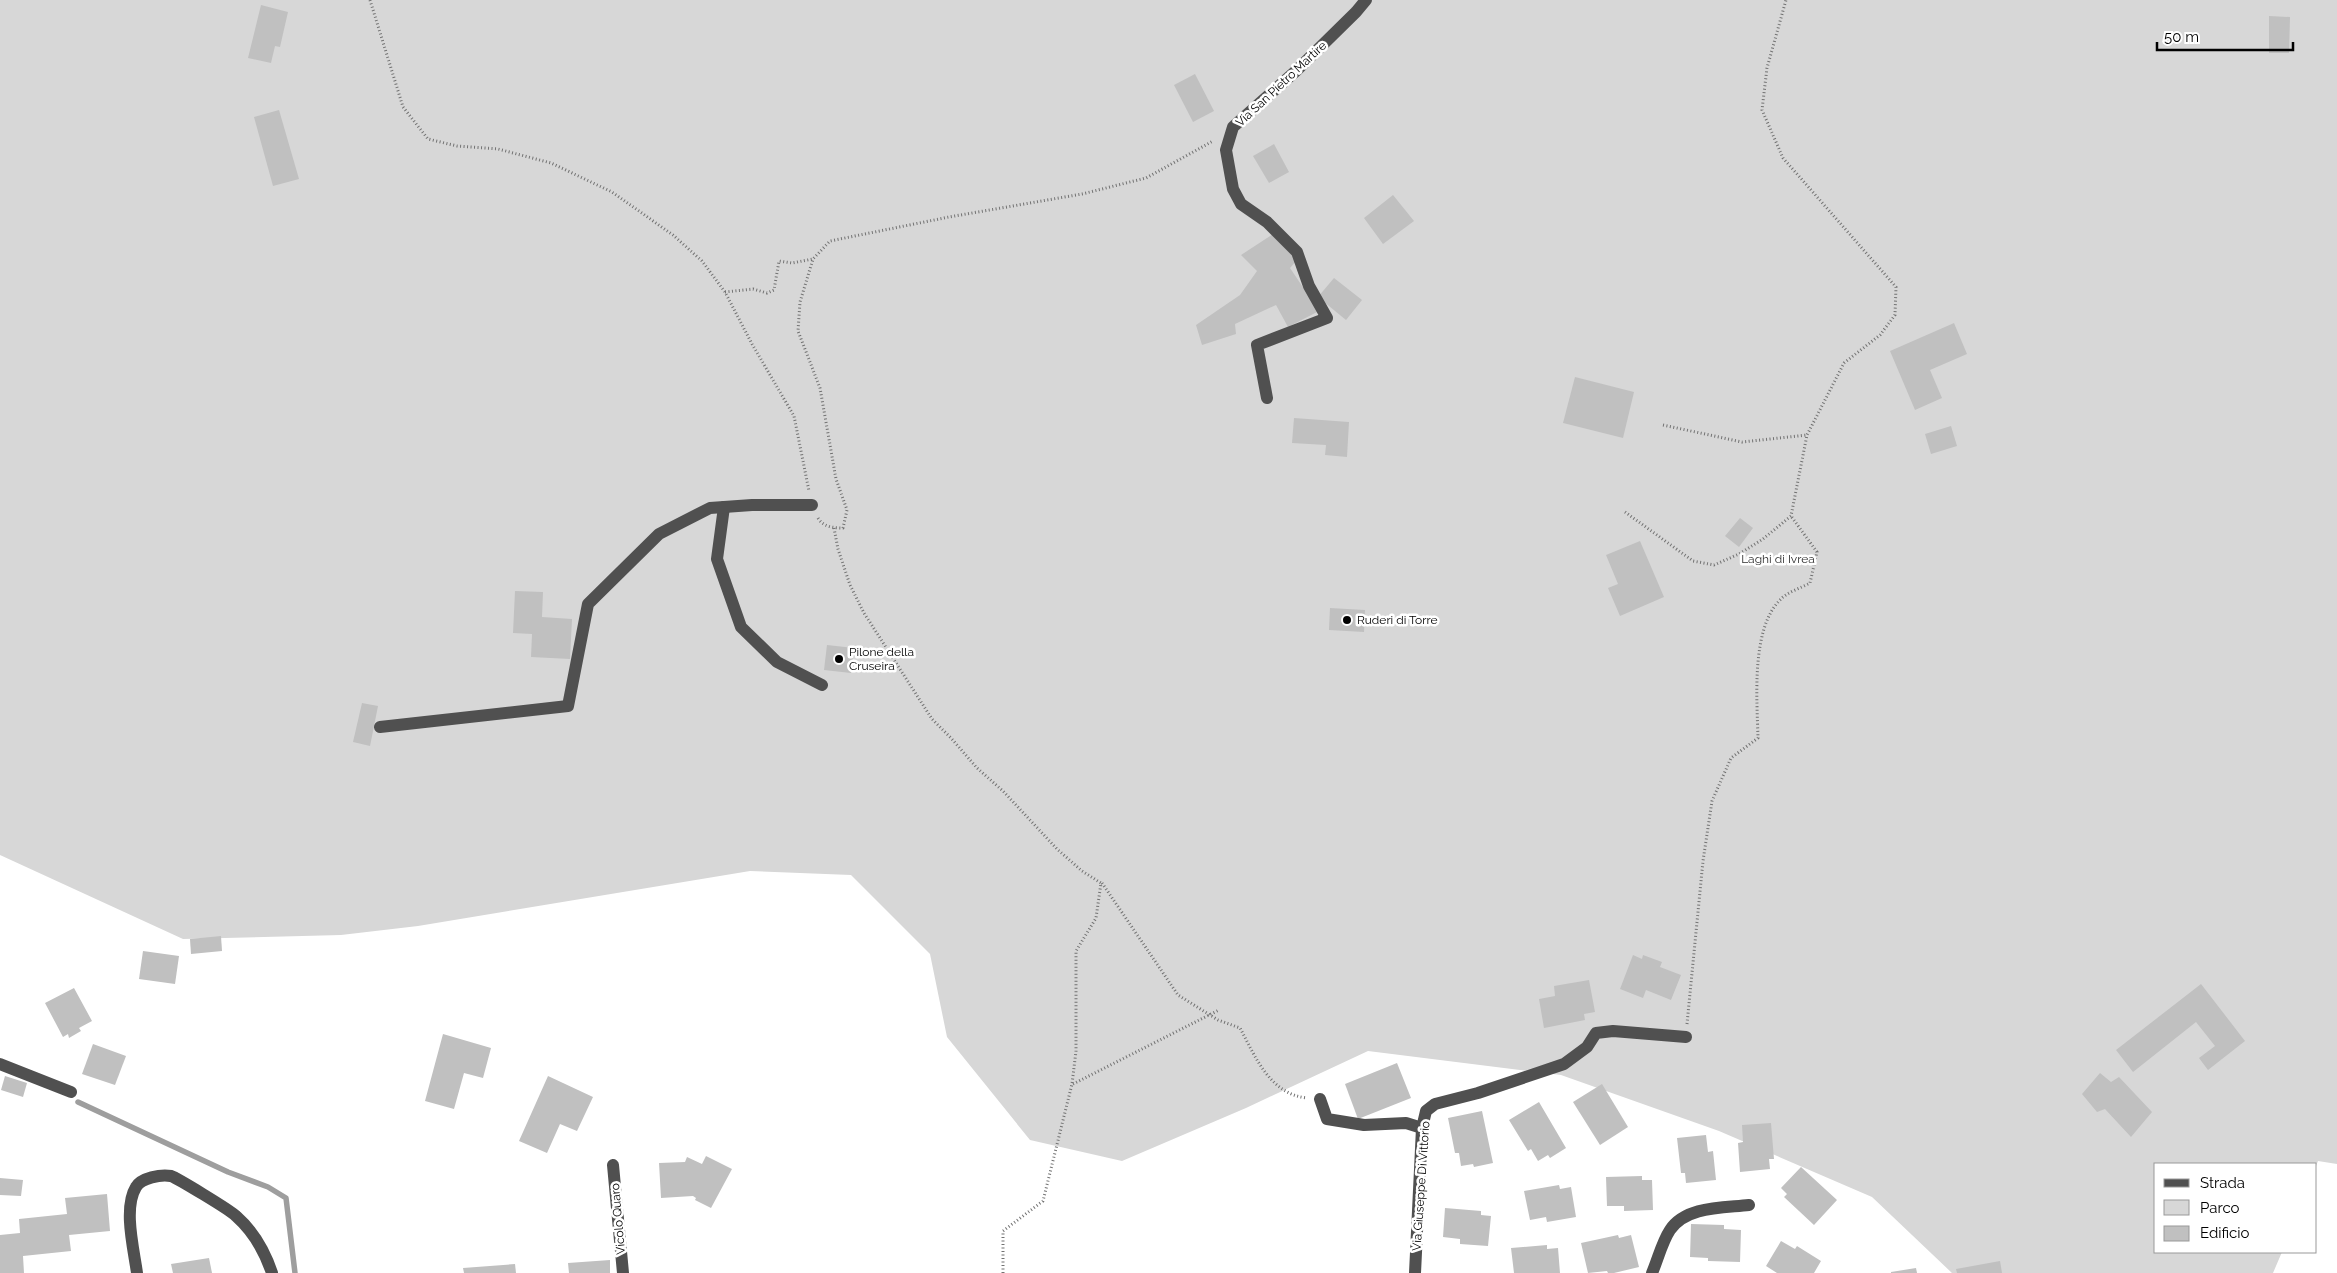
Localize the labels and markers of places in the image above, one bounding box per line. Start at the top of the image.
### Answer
place label: Ruderi di Torre [1357,613,1437,627]
marker: Ruderi di Torre [1341,614,1353,626]
place label: Pilone della Cruseira [849,645,914,673]
marker: Pilone della Cruseira [833,653,845,665]

